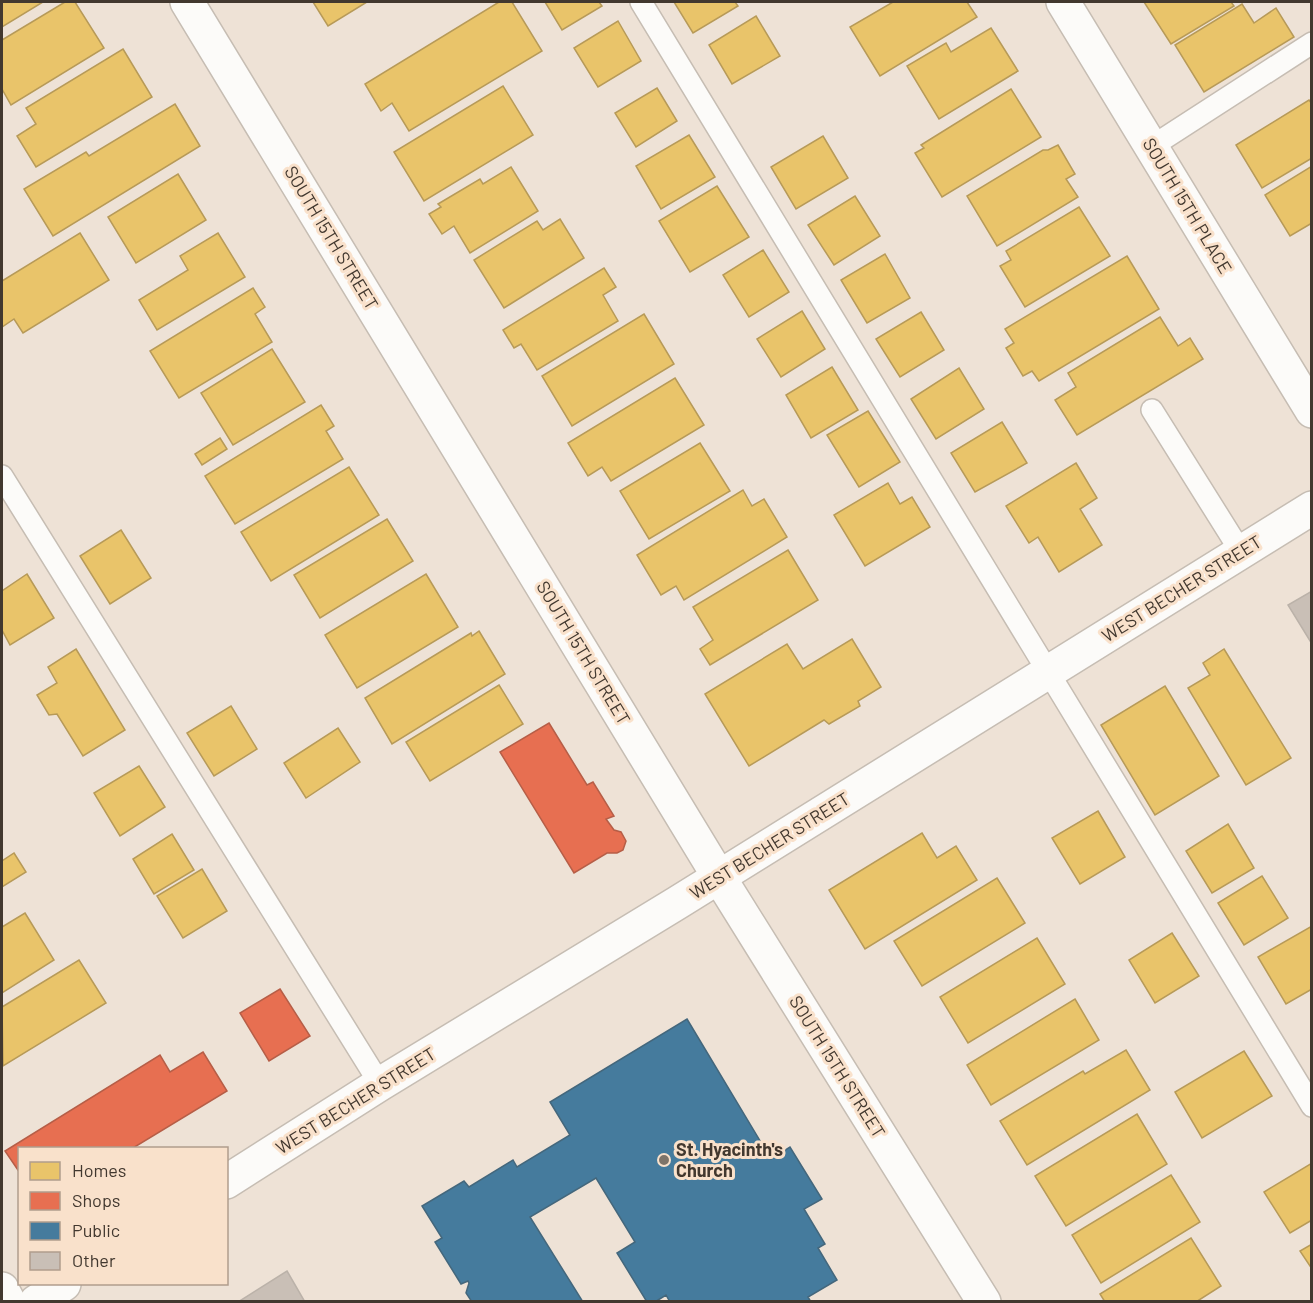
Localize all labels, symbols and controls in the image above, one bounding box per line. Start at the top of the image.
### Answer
street label: SOUTH 15TH PLACE [1139,134,1237,277]
street label: SOUTH 15TH STREET [280,162,383,313]
street label: WEST BECHER STREET [1098,530,1265,646]
street label: SOUTH 15TH STREET [532,577,635,728]
street label: WEST BECHER STREET [686,787,853,903]
street label: SOUTH 15TH STREET [785,991,891,1142]
street label: WEST BECHER STREET [272,1042,439,1158]
place label: St. Hyacinth's Church [676,1138,783,1181]
legend [18,1147,228,1285]
marker: St. Hyacinth's Church [657,1153,671,1167]
text: Homes [72,1159,126,1181]
text: Shops [72,1189,121,1211]
text: Public [72,1219,120,1241]
text: Other [72,1249,116,1271]

